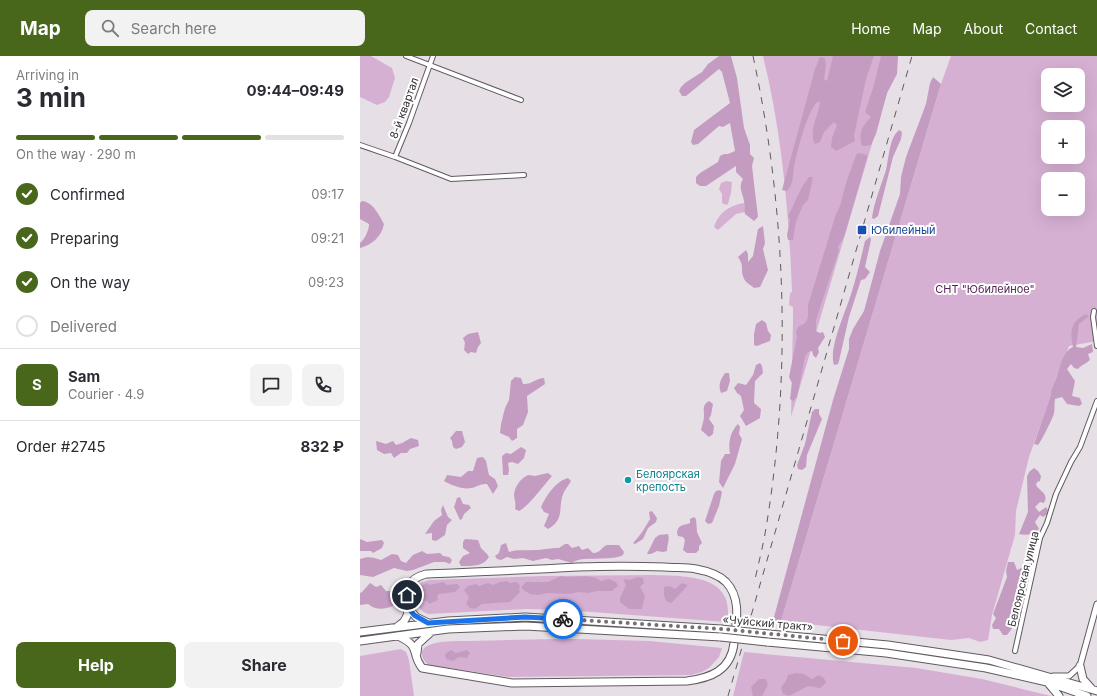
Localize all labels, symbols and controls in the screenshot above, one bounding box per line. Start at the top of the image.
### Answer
search box [85,10,365,46]
text: Map [20,17,61,40]
icon: search [99,17,121,39]
text: Search here [131,19,216,38]
text: Home [851,20,890,37]
text: Map [912,20,942,37]
text: About [964,20,1003,37]
text: Contact [1025,20,1077,37]
text: Arriving in [16,67,79,83]
map controls [1041,68,1085,216]
button: layers [1041,68,1085,112]
street label: 8-й квартал [386,75,422,141]
text: 09:44–09:49 [247,81,344,100]
text: 3 min [16,82,86,113]
button: + [1041,120,1085,164]
text: On the way · 290 m [16,146,136,162]
button: − [1041,172,1085,216]
icon: check [16,183,38,205]
text: Confirmed [50,185,125,204]
text: 09:17 [311,186,344,202]
place label: Юбилейный [871,223,936,237]
marker: Юбилейный [856,224,868,236]
icon: check [16,227,38,249]
text: Preparing [50,229,119,248]
text: 09:21 [311,230,344,246]
icon: check [16,271,38,293]
text: On the way [50,273,130,292]
text: 09:23 [308,274,344,290]
park label: СНТ "Юбилейное" [935,282,1035,296]
text: Delivered [50,317,117,336]
button: chat [250,364,292,406]
button: phone [302,364,344,406]
text: Sam [68,367,100,386]
text: S [32,375,42,394]
text: Courier · 4.9 [68,386,144,402]
text: Order #2745 [16,437,106,456]
text: 832 ₽ [300,437,344,456]
place label: Белоярская крепость [636,467,700,494]
marker: Белоярская крепость [623,475,633,485]
street label: Белоярская улица [1004,530,1042,628]
pin [390,578,424,612]
icon: home [396,584,418,606]
courier [543,599,583,639]
icon: bike [552,608,574,630]
street label: «Чуйский тракт» [722,612,814,634]
pin [826,624,860,658]
icon: bag [832,630,854,652]
button: Help [16,642,176,688]
button: Share [184,642,344,688]

